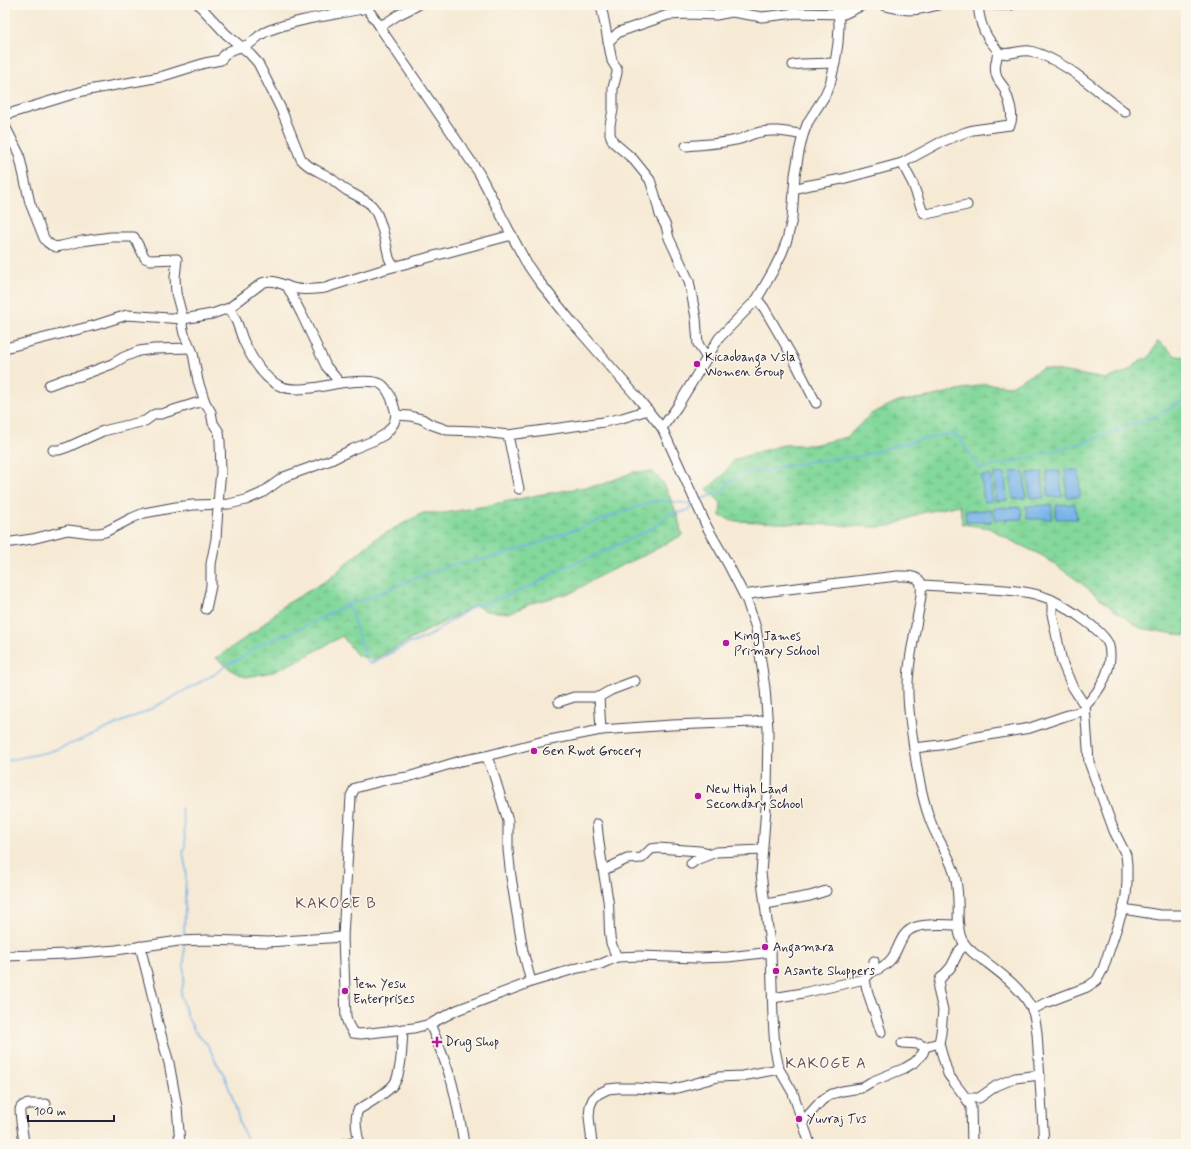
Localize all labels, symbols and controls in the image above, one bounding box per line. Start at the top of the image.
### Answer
place label: Kicaobanga Vsla Women Group [705,349,796,381]
marker: Kicaobanga Vsla Women Group [692,359,702,369]
place label: King James Primary School [734,628,820,660]
marker: King James Primary School [721,638,731,648]
place label: Gen Rwot Grocery [542,743,641,760]
marker: Gen Rwot Grocery [529,746,539,756]
place label: New High Land Secondary School [706,781,803,813]
marker: New High Land Secondary School [693,791,703,801]
district label: KAKOGE B [295,894,377,914]
place label: Angamara [773,939,835,958]
marker: Angamara [760,942,770,952]
place label: Asante Shoppers [784,963,875,980]
marker: Asante Shoppers [771,966,781,976]
place label: Tem Yesu Enterprises [353,976,415,1008]
marker: Tem Yesu Enterprises [340,986,350,996]
place label: Drug Shop [445,1034,499,1052]
marker: Drug Shop [432,1037,442,1047]
district label: KAKOGE A [785,1054,867,1074]
scale bar [28,1097,114,1123]
text: 100 m [34,1104,66,1120]
place label: Yuvraj Tvs [807,1111,867,1128]
marker: Yuvraj Tvs [794,1114,804,1124]

